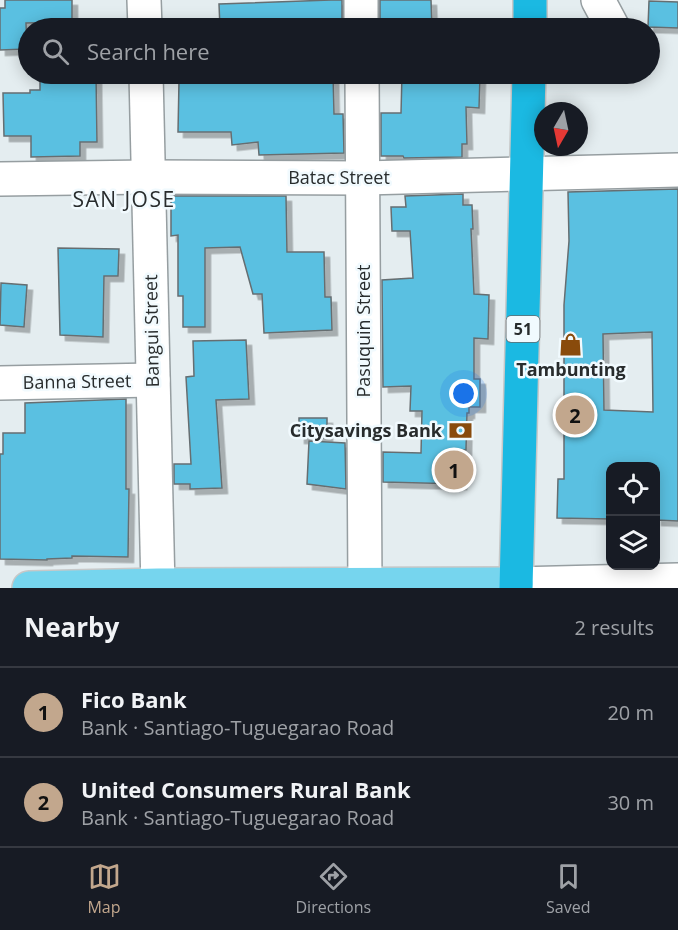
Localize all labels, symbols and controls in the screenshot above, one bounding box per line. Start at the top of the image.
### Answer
search box [18,18,660,84]
icon: search [39,35,72,68]
text: Search here [87,36,210,66]
north arrow [534,102,588,156]
street label: Batac Street [288,165,390,189]
district label: SAN JOSE [72,185,176,213]
street label: Pasuquin Street [351,264,375,398]
street label: Bangui Street [138,274,164,388]
road number: 51 [506,316,540,342]
shop icon: Tambunting [558,331,584,357]
place label: Tambunting [516,357,626,381]
street label: Banna Street [22,368,132,394]
your location [449,379,478,408]
pin: 2 [556,392,594,438]
place label: Citysavings Bank [290,418,443,442]
bank icon: Citysavings Bank [447,418,473,444]
pin: 1 [434,448,474,492]
map controls [606,462,660,570]
button: locate [606,462,660,516]
button: layers [606,516,660,570]
text: Nearby [24,609,119,645]
text: 2 results [574,614,654,641]
text: Fico Bank [81,684,187,714]
text: 1 [38,699,49,726]
text: 20 m [607,699,654,726]
text: Bank · Santiago-Tuguegarao Road [81,714,394,741]
text: United Consumers Rural Bank [81,774,411,804]
text: 2 [38,789,49,816]
text: 30 m [607,789,654,816]
text: Bank · Santiago-Tuguegarao Road [81,804,394,831]
tab: Map [87,860,121,918]
tab: Directions [295,860,371,918]
tab: Saved [546,860,591,918]

